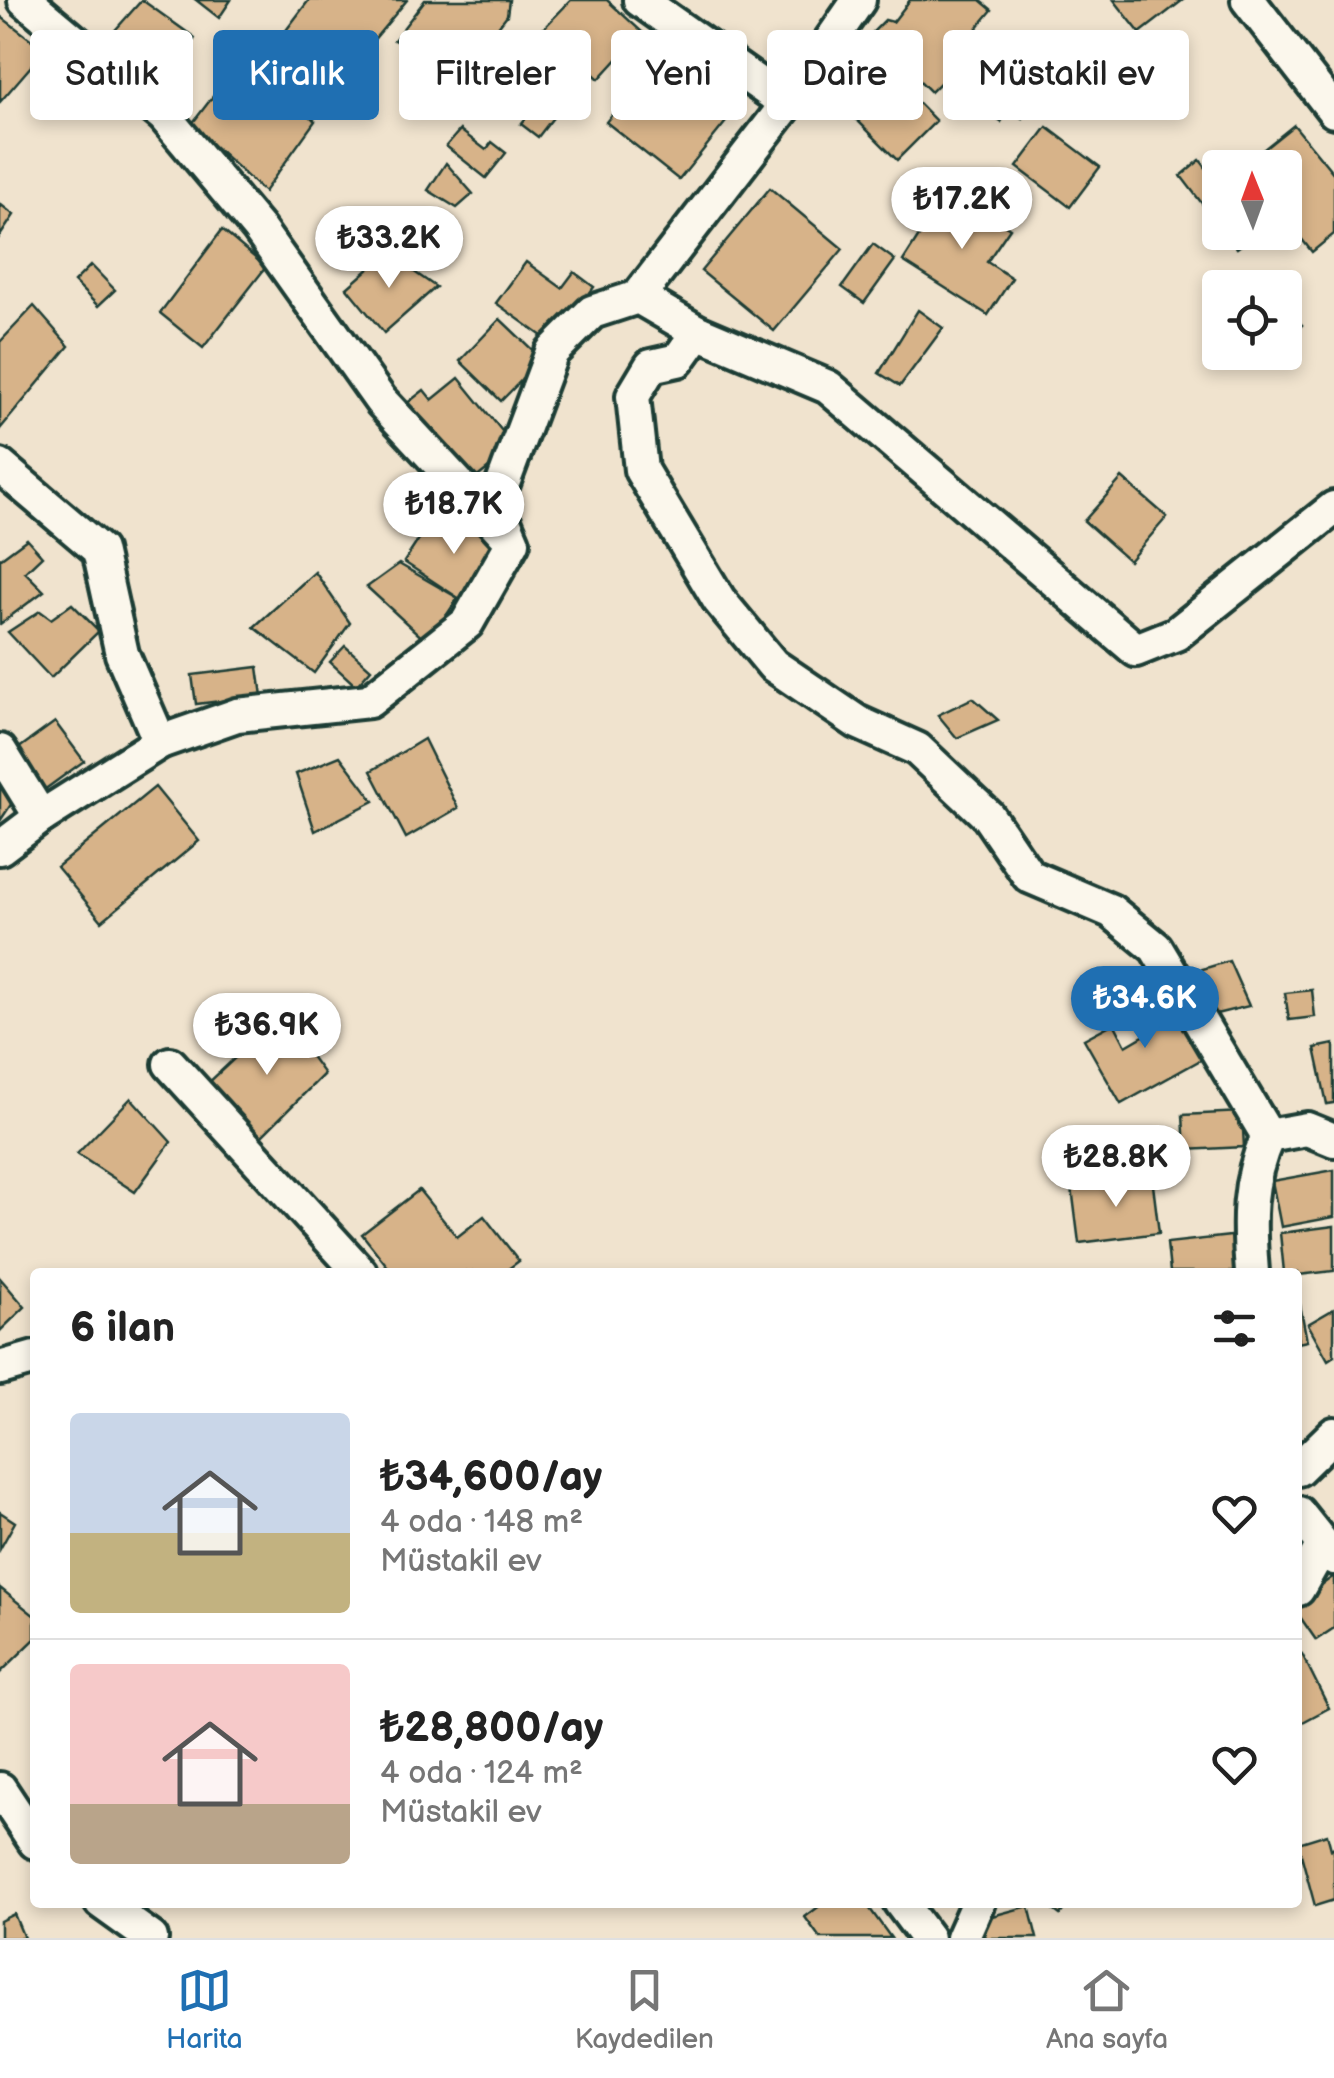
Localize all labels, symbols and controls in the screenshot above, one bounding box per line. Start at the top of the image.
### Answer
chip: Satılık [30,30,193,120]
chip: Kiralık [213,30,379,120]
chip: Filtreler [399,30,591,120]
chip: Yeni [611,30,747,120]
chip: Daire [767,30,923,120]
chip: Müstakil ev [943,30,1189,120]
north arrow [1202,150,1302,250]
map controls [1202,150,1302,370]
pin: ₺17.2K [881,167,1043,252]
text: ₺17.2K [913,180,1011,219]
pin: ₺33.2K [308,206,470,291]
text: ₺33.2K [337,219,441,258]
button: locate [1202,270,1302,370]
pin: ₺18.7K [373,472,535,557]
text: ₺18.7K [405,485,503,524]
pin: ₺34.6K [1064,966,1226,1051]
text: ₺34.6K [1093,979,1197,1018]
pin: ₺36.9K [186,993,348,1078]
text: ₺36.9K [215,1006,319,1045]
pin: ₺28.8K [1035,1125,1197,1210]
text: ₺28.8K [1064,1138,1168,1177]
icon: filters [1207,1301,1262,1356]
text: 6 ilan [70,1303,175,1354]
text: ₺34,600/ay [380,1452,602,1503]
icon: home [150,1453,270,1573]
icon: heart [1207,1486,1262,1541]
text: 4 oda · 148 m² [380,1503,583,1542]
text: Müstakil ev [380,1542,542,1581]
text: ₺28,800/ay [380,1703,603,1754]
icon: home [150,1704,270,1824]
icon: heart [1207,1737,1262,1792]
text: 4 oda · 124 m² [380,1754,583,1793]
text: Müstakil ev [380,1793,542,1832]
tab: Harita [166,1963,243,2056]
tab: Kaydedilen [575,1963,714,2056]
tab: Ana sayfa [1046,1963,1168,2056]

